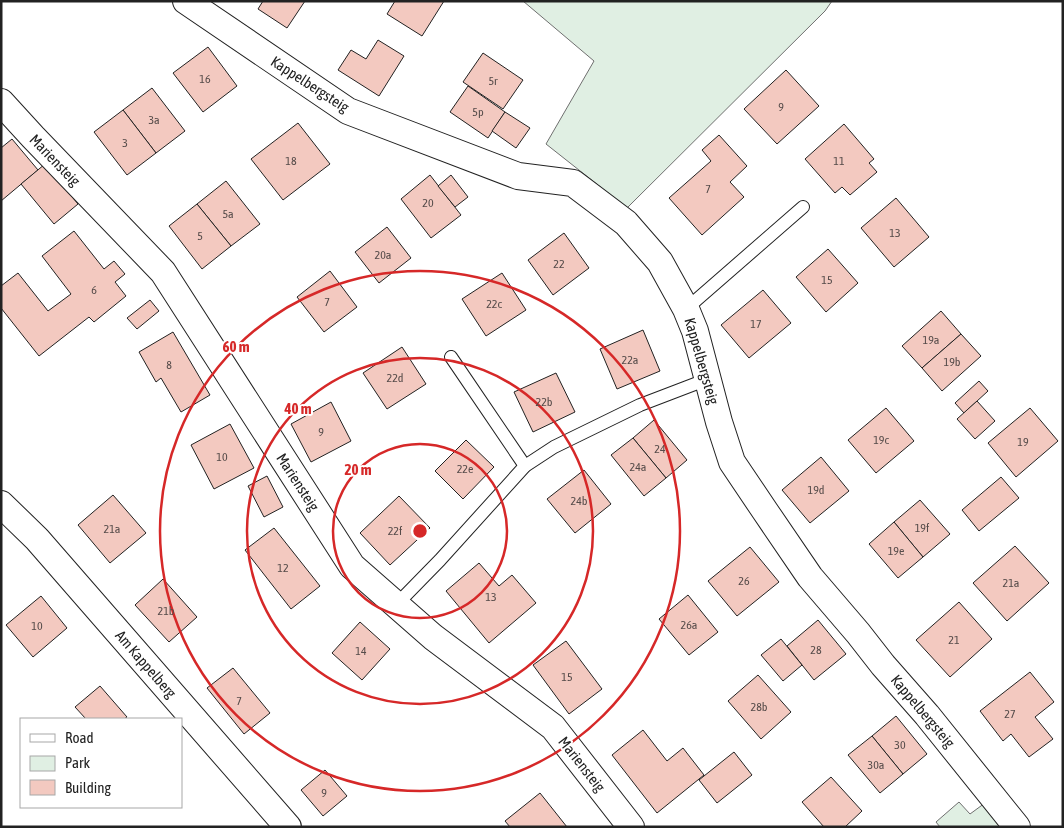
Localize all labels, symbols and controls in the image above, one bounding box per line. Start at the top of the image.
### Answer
street label: Kappelbergsteig [268,52,353,116]
house number: 16 [199,72,211,86]
house number: 5r [488,74,498,88]
house number: 9 [778,100,784,114]
house number: 5p [472,105,484,119]
house number: 3a [148,113,160,127]
street label: Mariensteig [26,131,84,190]
house number: 3 [122,136,128,150]
house number: 18 [285,154,297,168]
house number: 11 [833,154,845,168]
house number: 7 [705,182,711,196]
house number: 20 [422,196,434,210]
house number: 5a [222,207,234,221]
house number: 13 [889,226,901,240]
house number: 5 [197,229,203,243]
house number: 20a [375,248,391,262]
house number: 22 [553,257,565,271]
house number: 15 [821,273,833,287]
house number: 6 [91,283,97,297]
house number: 7 [324,295,330,309]
house number: 22c [486,297,502,311]
street label: Kappelbergsteig [681,316,723,407]
house number: 17 [750,317,762,331]
house number: 19a [923,333,939,347]
text: 60 m [223,338,250,355]
house number: 22a [622,353,638,367]
house number: 19b [944,355,961,369]
house number: 8 [166,358,172,372]
house number: 22d [387,371,403,385]
house number: 22b [536,395,553,409]
text: 40 m [284,400,312,417]
house number: 9 [318,425,324,439]
house number: 19c [873,433,889,447]
house number: 19 [1017,435,1029,449]
house number: 24 [654,442,666,456]
house number: 10 [216,450,228,464]
street label: Mariensteig [273,450,323,514]
house number: 24a [630,460,646,474]
text: 20 m [345,461,372,478]
house number: 22e [457,462,473,476]
house number: 19d [808,483,824,497]
house number: 24b [571,494,588,508]
house number: 19f [915,521,930,535]
house number: 21a [104,522,120,536]
centre of rings [411,522,429,540]
house number: 22f [388,524,403,538]
house number: 19e [888,544,904,558]
house number: 12 [277,561,289,575]
house number: 26 [738,574,750,588]
house number: 21a [1003,576,1019,590]
house number: 13 [485,590,497,604]
house number: 21b [158,604,175,618]
house number: 26a [681,618,697,632]
house number: 10 [31,619,43,633]
street label: Am Kappelberg [112,627,180,702]
house number: 21 [948,633,960,647]
house number: 28 [810,643,822,657]
house number: 14 [355,644,367,658]
house number: 15 [561,670,573,684]
street label: Kappelbergsteig [888,671,959,751]
house number: 7 [236,694,242,708]
house number: 28b [751,700,768,714]
house number: 27 [1004,707,1016,721]
legend [20,718,182,808]
text: Road [65,729,94,746]
street label: Mariensteig [555,733,609,795]
house number: 30 [894,738,906,752]
text: Park [65,754,90,771]
house number: 30a [868,758,884,772]
text: Building [65,779,111,796]
house number: 9 [321,786,327,800]

